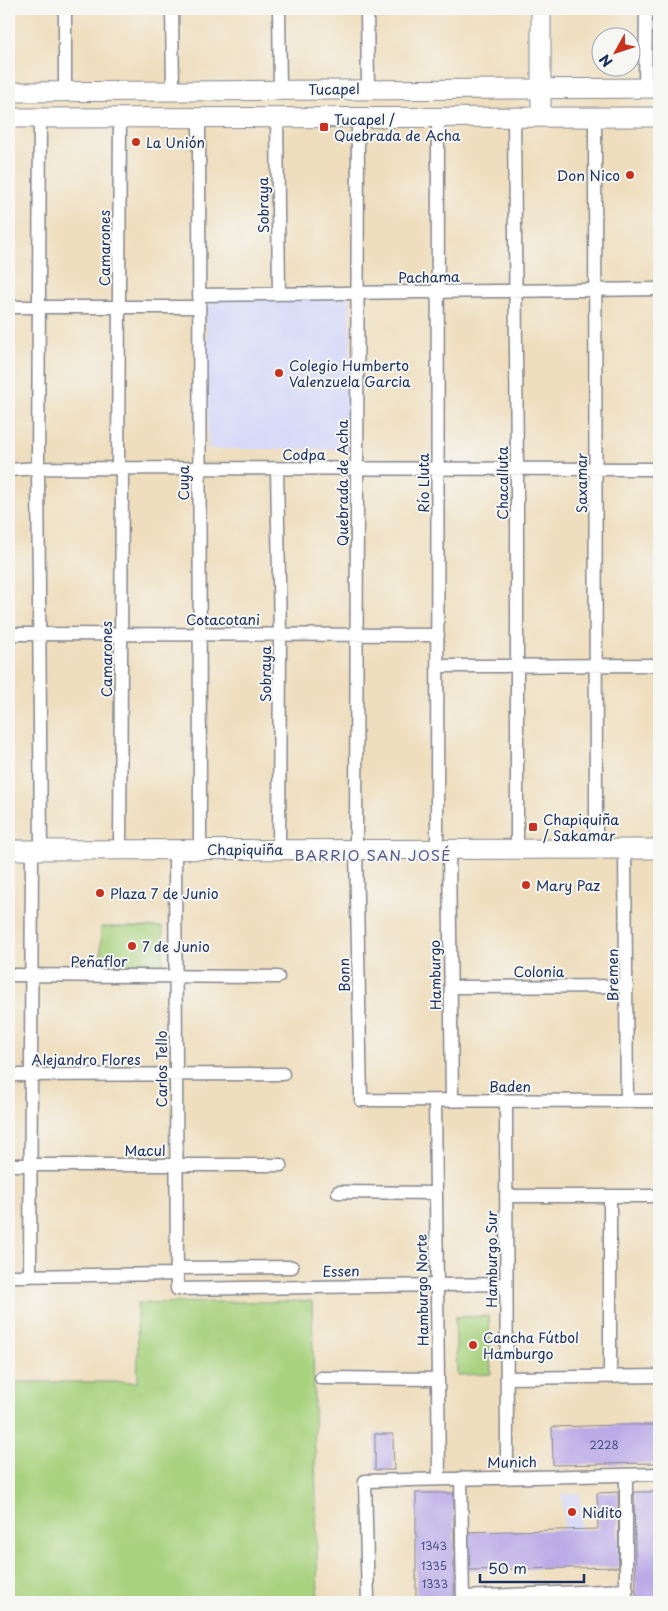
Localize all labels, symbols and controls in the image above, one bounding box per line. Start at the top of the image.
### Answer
north arrow [590,28,640,78]
text: N [594,50,617,72]
street label: Tucapel [308,78,360,100]
place label: Tucapel / Quebrada de Acha [334,109,461,146]
marker: Tucapel / Quebrada de Acha [318,121,330,133]
place label: La Unión [146,132,205,153]
marker: La Unión [130,136,142,148]
place label: Don Nico [557,165,620,186]
marker: Don Nico [624,169,636,181]
street label: Sobraya [252,177,274,233]
street label: Camarones [94,210,115,286]
street label: Pachama [398,266,460,288]
place label: Colegio Humberto Valenzuela Garcia [289,355,411,392]
marker: Colegio Humberto Valenzuela Garcia [273,367,285,379]
street label: Quebrada de Acha [332,419,353,546]
street label: Codpa [282,444,326,465]
street label: Chacalluta [492,446,513,520]
street label: Saxamar [571,452,592,513]
street label: Río Lluta [413,453,434,513]
street label: Cuya [173,465,194,501]
street label: Cotacotani [186,609,260,630]
street label: Camarones [96,621,117,697]
street label: Sobraya [255,646,276,702]
place label: Chapiquiña / Sakamar [543,809,619,846]
marker: Chapiquiña / Sakamar [527,821,539,833]
street label: Chapiquiña [207,839,283,860]
district label: BARRIO SAN JOSÉ [295,843,451,866]
place label: Mary Paz [536,875,601,896]
marker: Mary Paz [520,879,532,891]
place label: Plaza 7 de Junio [110,883,219,904]
marker: Plaza 7 de Junio [94,887,106,899]
place label: 7 de Junio [142,936,210,957]
marker: 7 de Junio [126,940,138,952]
street label: Hamburgo [424,940,446,1010]
street label: Bremen [602,949,623,1001]
street label: Peñaflor [71,951,128,972]
street label: Bonn [333,958,355,992]
street label: Colonia [514,961,565,982]
street label: Carlos Tello [151,1030,172,1107]
street label: Alejandro Flores [31,1049,141,1070]
street label: Baden [489,1076,531,1097]
street label: Macul [124,1140,166,1161]
street label: Hamburgo Sur [481,1210,502,1308]
street label: Hamburgo Norte [411,1234,433,1346]
street label: Essen [322,1260,360,1282]
place label: Cancha Fútbol Hamburgo [483,1327,579,1364]
marker: Cancha Fútbol Hamburgo [467,1339,479,1351]
house number: 2228 [589,1436,619,1453]
street label: Munich [487,1451,537,1473]
place label: Nidito [582,1502,622,1523]
marker: Nidito [566,1506,578,1518]
house number: 1343 [421,1537,447,1554]
scale bar [480,1551,584,1583]
text: 50 m [488,1556,527,1579]
house number: 1335 [421,1557,447,1574]
house number: 1333 [422,1575,448,1592]

